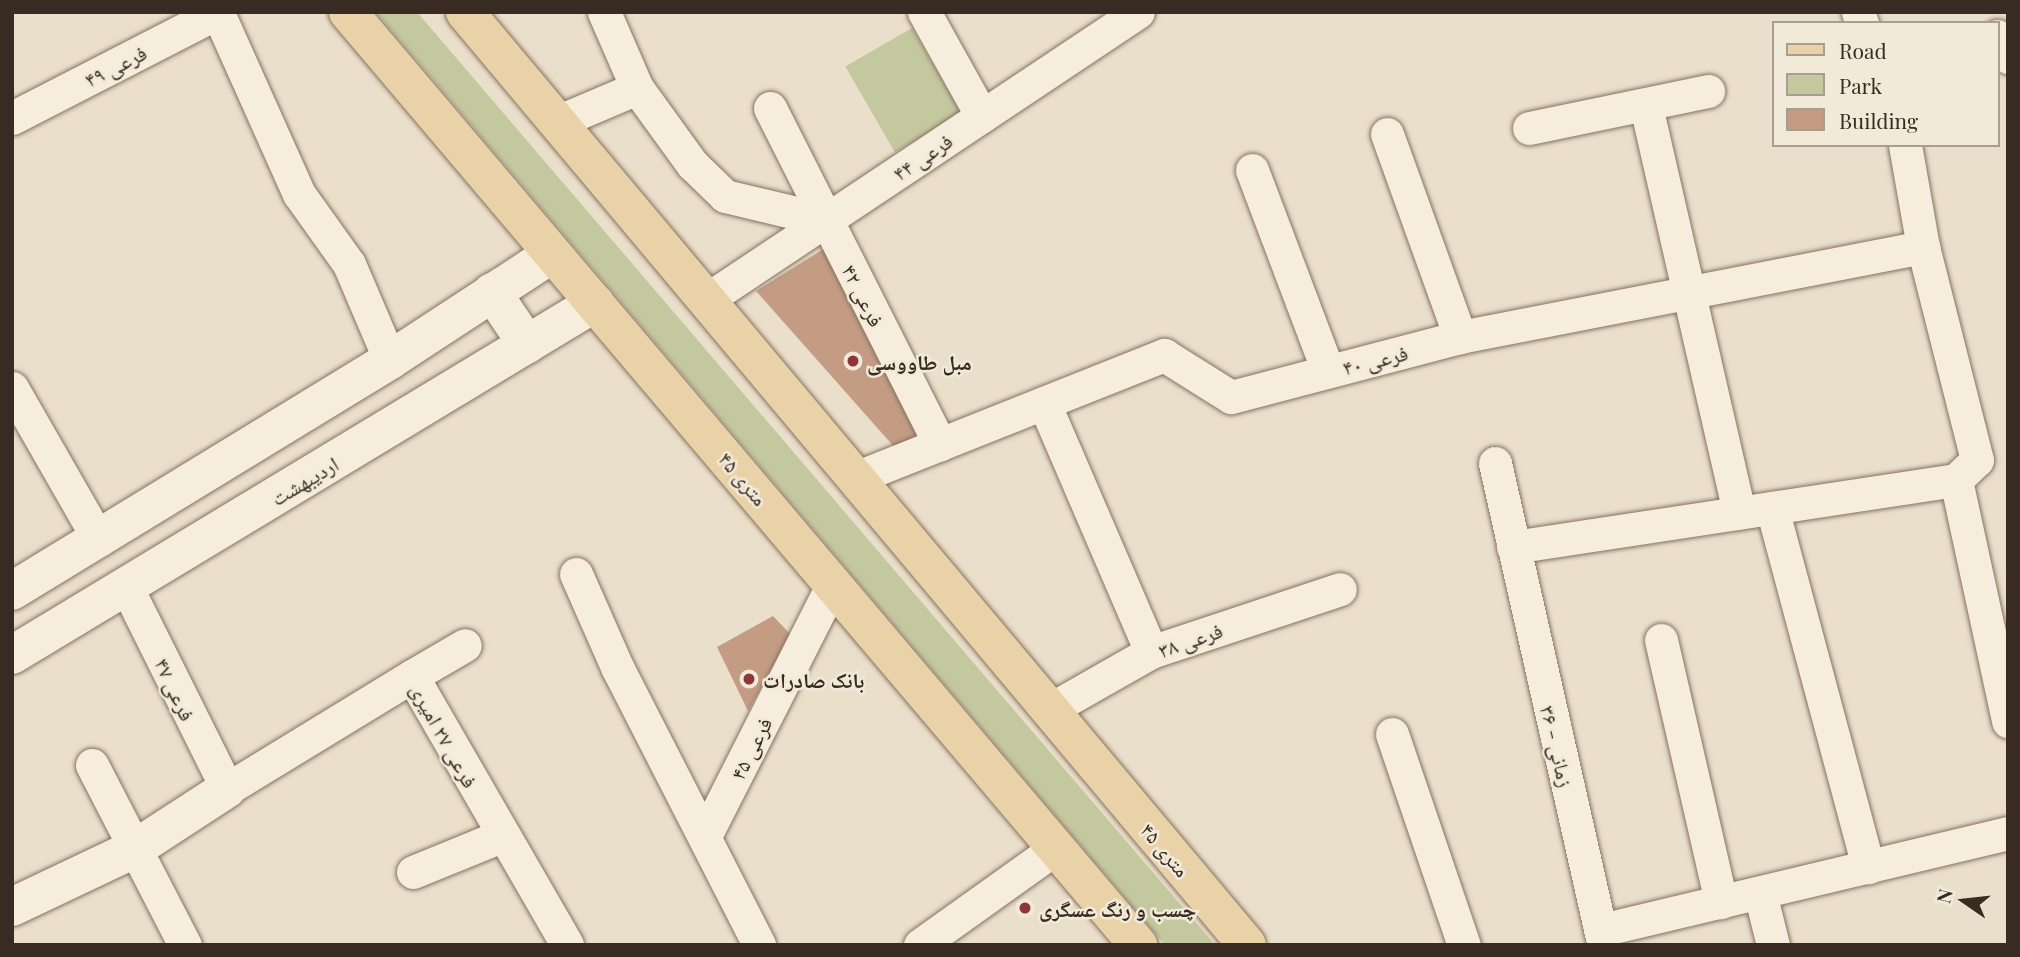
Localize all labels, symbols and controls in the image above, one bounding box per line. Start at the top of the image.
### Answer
legend [1772,21,1999,147]
text: Road [1839,36,1887,64]
street label: فرعی ۴۹ [80,39,150,91]
text: Park [1839,71,1882,99]
text: Building [1839,106,1918,134]
street label: فرعی ۴۴ [887,127,957,185]
street label: فرعی ۴۲ [838,260,890,330]
street label: فرعی ۴۰ [1340,339,1410,379]
place label: مبل طاووسی [867,348,972,374]
marker: مبل طاووسی [845,353,861,369]
street label: ۴۵ متری [714,446,774,510]
street label: اردیبهشت [266,450,342,510]
street label: فرعی ۳۸ [1154,616,1226,662]
street label: فرعی ۴۷ [151,654,201,724]
place label: بانک صادرات [763,666,864,692]
marker: بانک صادرات [741,671,757,687]
street label: فرعی ۲۷ امیری [406,678,484,792]
street label: ۳۶ - زمانی [1536,703,1580,789]
street label: فرعی ۴۵ [724,713,776,783]
street label: ۴۵ متری [1136,817,1196,881]
north arrow [1929,866,1999,936]
text: N [1929,886,1958,906]
place label: چسب و رنگ عسگری [1039,895,1196,921]
marker: چسب و رنگ عسگری [1017,900,1033,916]

